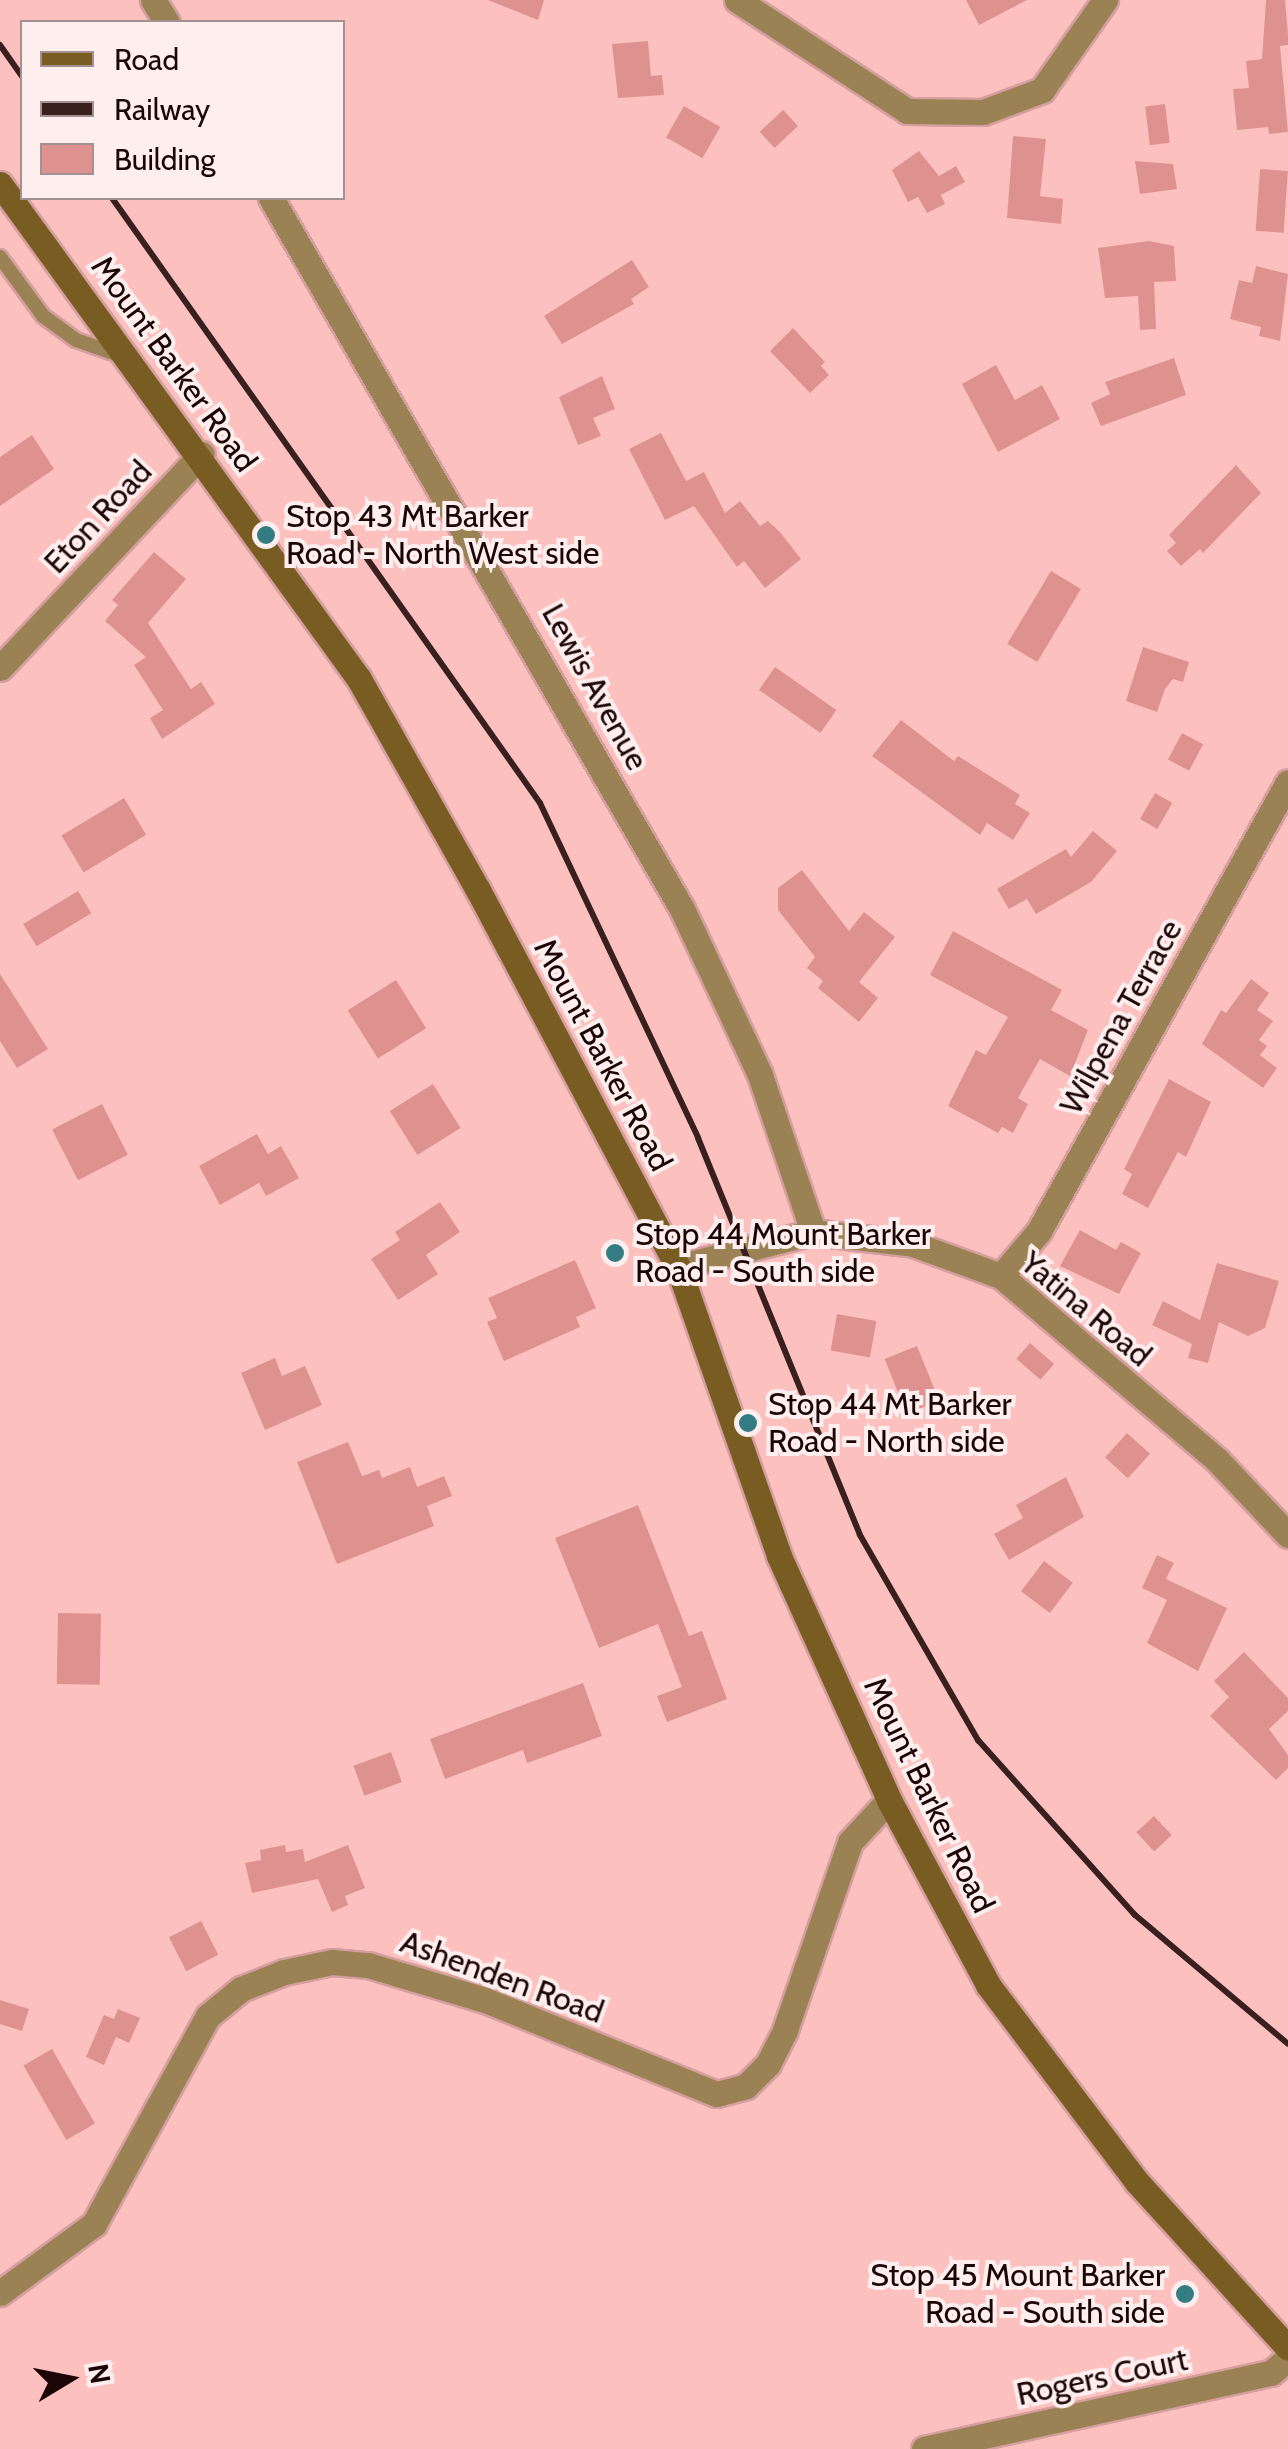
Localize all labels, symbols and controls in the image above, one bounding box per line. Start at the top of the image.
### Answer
legend [20,20,345,200]
text: Road [114,41,179,78]
text: Railway [114,91,210,128]
text: Building [114,141,216,178]
street label: Mount Barker Road [83,249,265,479]
street label: Eton Road [36,453,160,581]
place label: Stop 43 Mt Barker Road - North West side [286,498,599,573]
marker: Stop 43 Mt Barker Road - North West side [255,524,277,546]
street label: Lewis Avenue [534,597,656,777]
street label: Wilpena Terrace [1052,913,1190,1121]
street label: Mount Barker Road [526,933,680,1177]
place label: Stop 44 Mount Barker Road - South side [635,1216,931,1291]
marker: Stop 44 Mount Barker Road - South side [604,1242,626,1264]
street label: Yatina Road [1013,1243,1159,1375]
place label: Stop 44 Mt Barker Road - North side [768,1386,1012,1461]
marker: Stop 44 Mt Barker Road - North side [737,1412,759,1434]
street label: Mount Barker Road [855,1671,1003,1919]
street label: Ashenden Road [395,1922,609,2032]
place label: Stop 45 Mount Barker Road - South side [870,2257,1165,2332]
marker: Stop 45 Mount Barker Road - South side [1174,2283,1196,2305]
north arrow [20,2329,120,2429]
street label: Rogers Court [1013,2340,1191,2414]
text: N [81,2361,118,2386]

